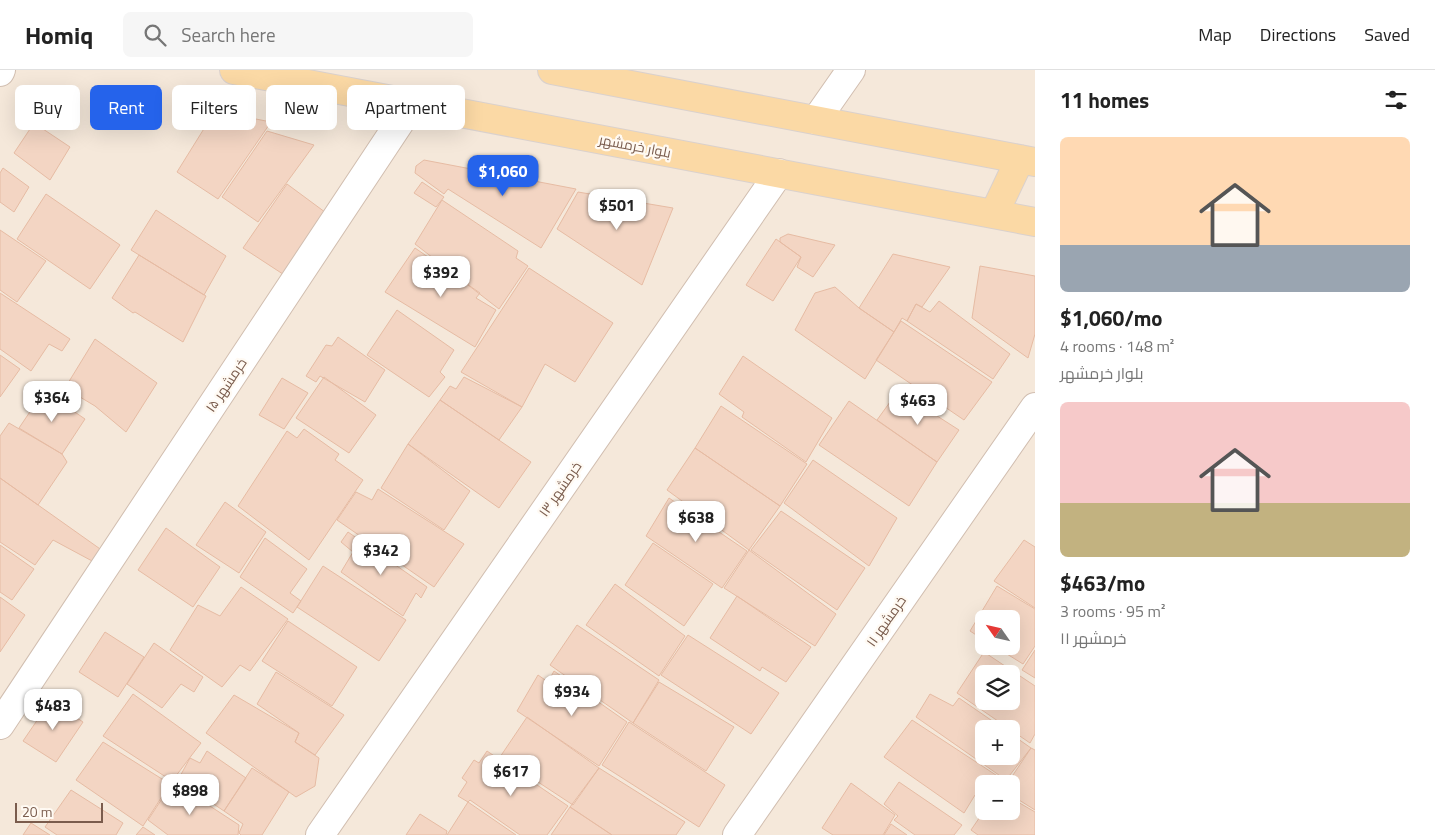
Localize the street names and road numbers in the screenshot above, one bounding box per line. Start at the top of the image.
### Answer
street label: بلوار خرمشهر [596,128,673,163]
street label: خرمشهر ۱۵ [200,353,251,416]
street label: خرمشهر ۱۳ [533,457,586,521]
street label: خرمشهر ۱۱ [860,591,911,651]

